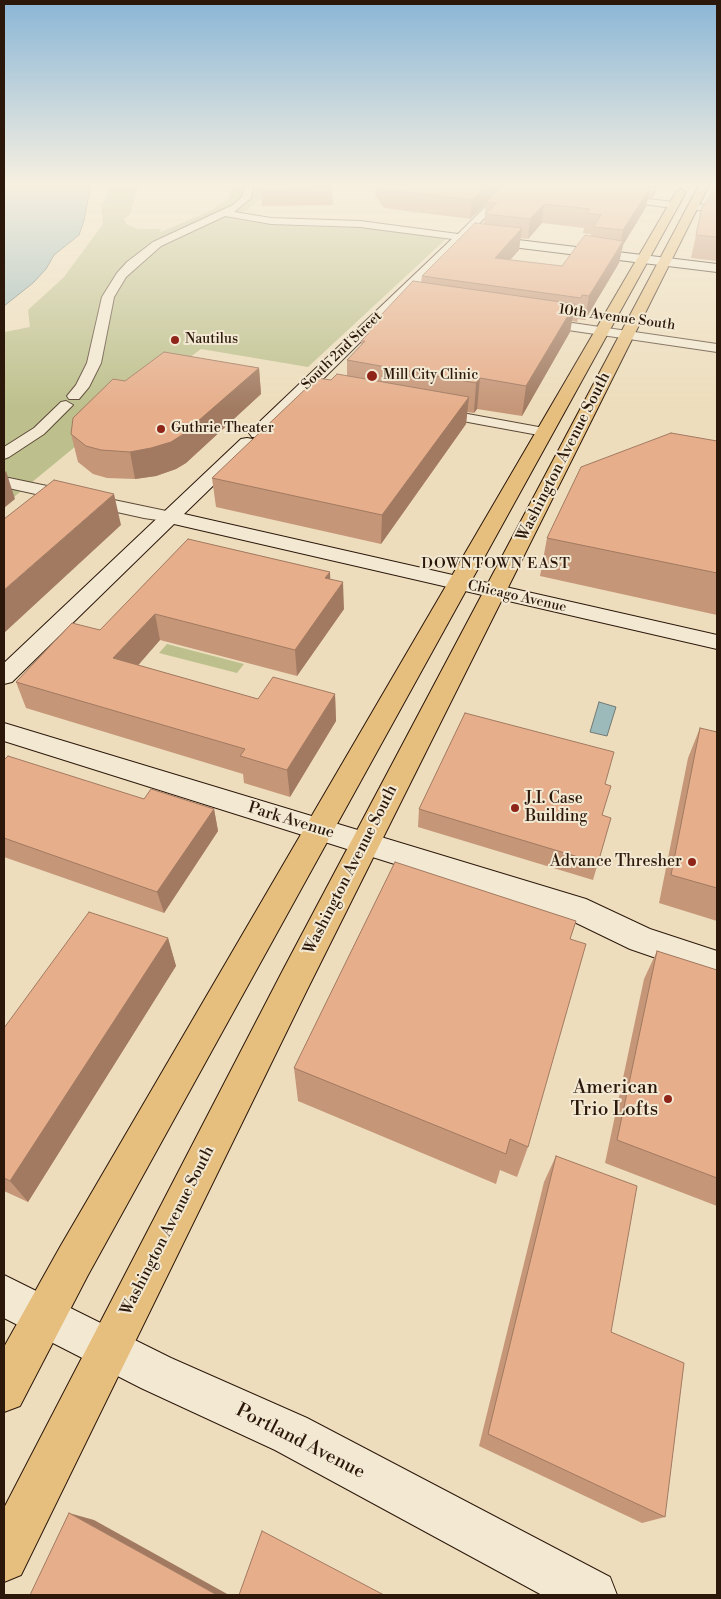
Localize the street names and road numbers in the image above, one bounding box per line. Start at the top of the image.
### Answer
street label: 10th Avenue South [558,301,676,335]
street label: South 2nd Street [298,308,386,394]
street label: Washington Avenue South [513,369,615,545]
street label: Chicago Avenue [466,577,568,617]
street label: Washington Avenue South [300,782,402,958]
street label: Park Avenue [245,799,337,843]
street label: Washington Avenue South [117,1143,219,1319]
street label: Portland Avenue [232,1400,368,1484]

